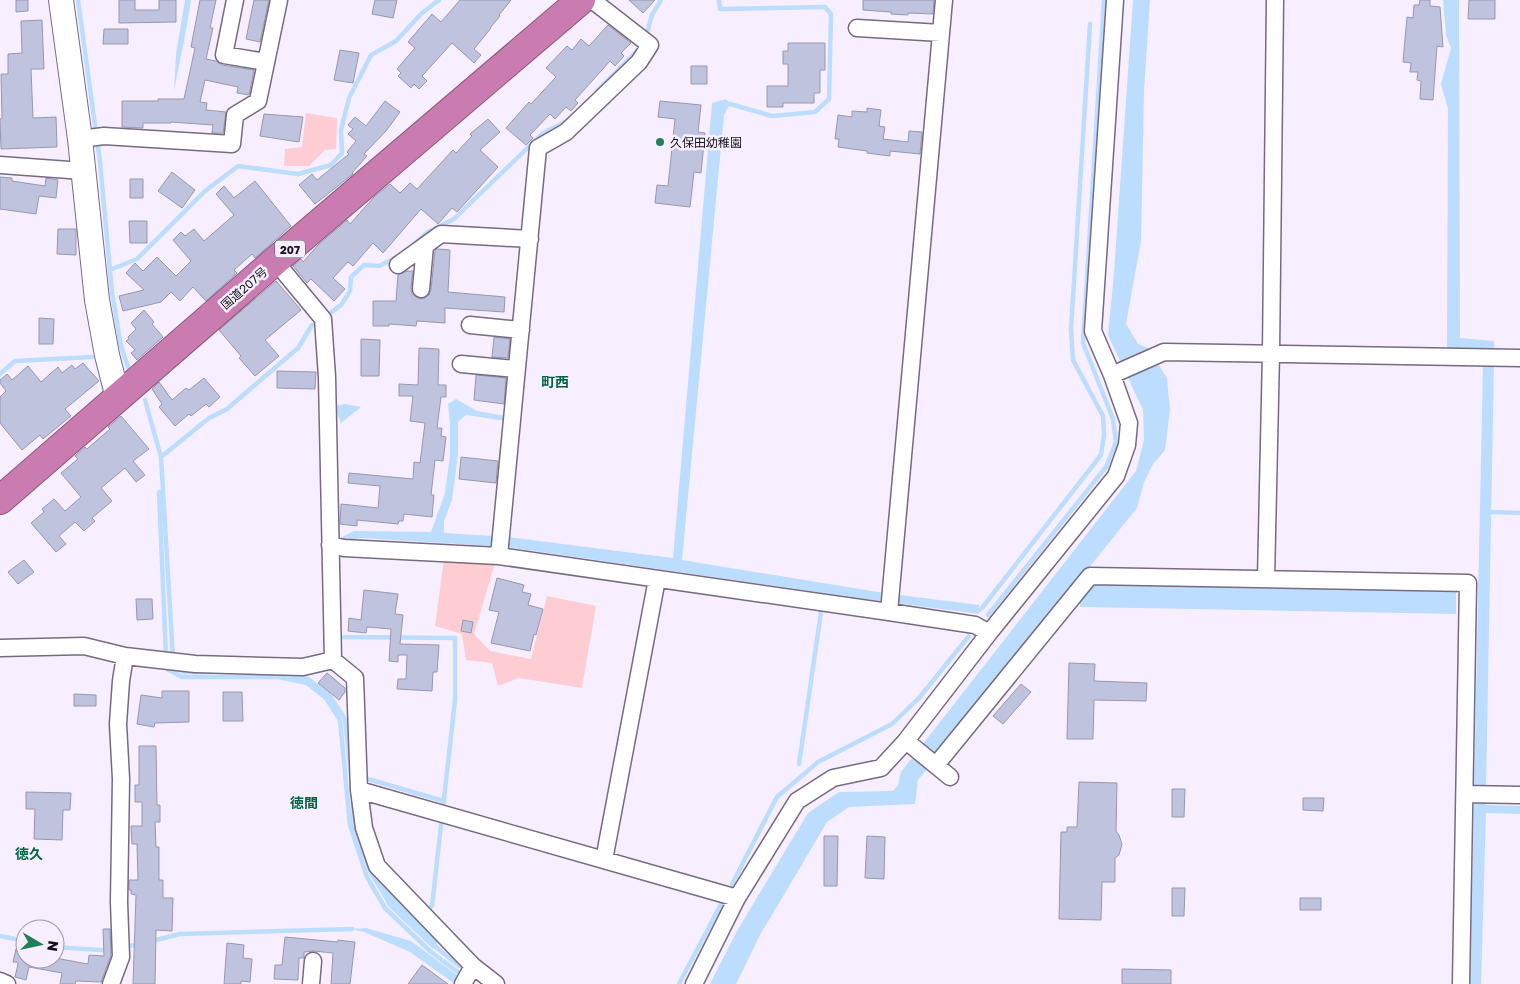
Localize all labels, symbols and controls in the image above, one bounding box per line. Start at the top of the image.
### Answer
place label: 久保田幼稚園 [670,135,742,150]
marker: 久保田幼稚園 [654,136,666,148]
road number: 207 [275,240,305,258]
street label: 国道207号 [218,264,270,312]
district label: 町西 [541,373,569,390]
district label: 徳間 [290,794,318,811]
district label: 徳久 [15,845,43,862]
north arrow [15,919,65,969]
text: N [44,940,63,953]

